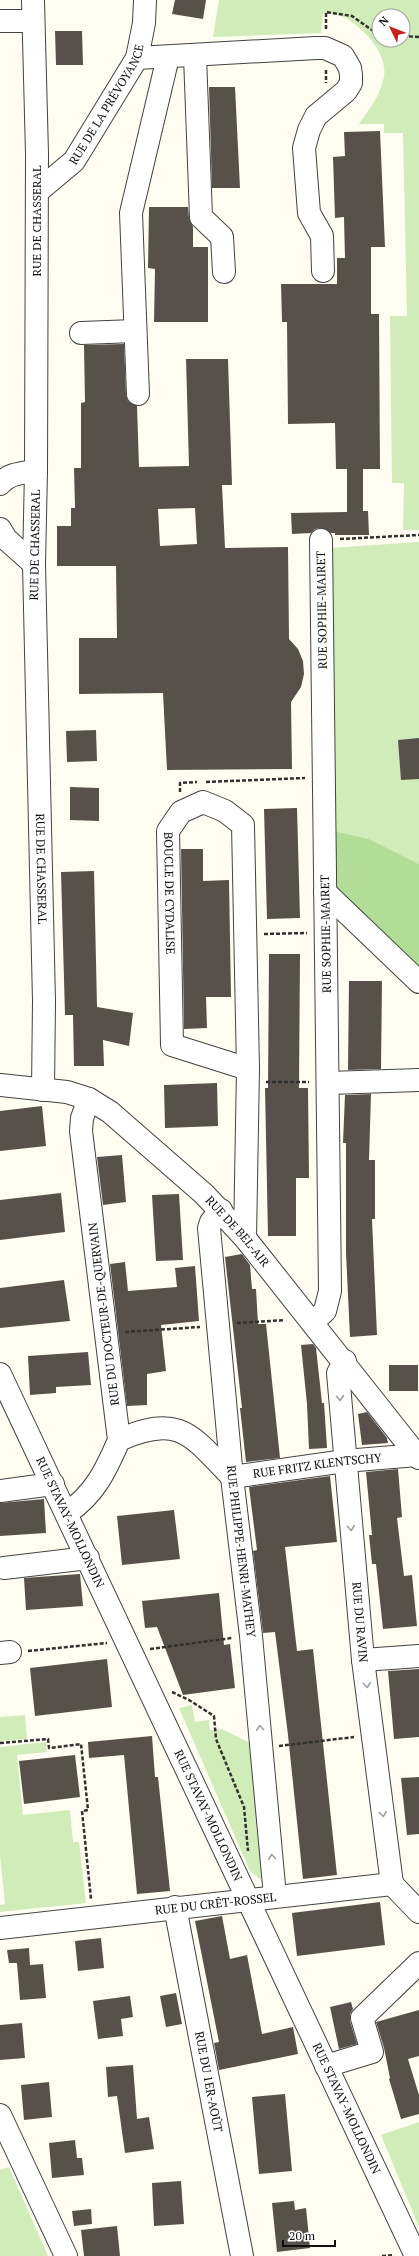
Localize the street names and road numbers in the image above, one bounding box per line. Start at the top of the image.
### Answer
street label: RUE DE LA PRÉVOYANCE [66,43,147,167]
street label: RUE DE CHASSERAL [29,165,44,276]
street label: RUE DE CHASSERAL [26,489,43,601]
street label: RUE SOPHIE-MAIRET [313,550,330,669]
street label: RUE DE CHASSERAL [33,813,50,925]
street label: BOUCLE DE CYDALISE [161,832,178,955]
street label: RUE SOPHIE-MAIRET [317,874,334,993]
street label: RUE DE BEL-AIR [203,1192,273,1270]
street label: RUE DU DOCTEUR-DE-QUERVAIN [85,1222,122,1406]
street label: RUE FRITZ KLENTSCHY [252,1450,382,1481]
street label: RUE STAVAY-MOLLONDIN [33,1454,108,1590]
street label: RUE PHILIPPE-HENRI-MATHEY [224,1465,259,1638]
street label: RUE DU RAVIN [349,1581,371,1663]
street label: RUE STAVAY-MOLLONDIN [171,1747,246,1883]
street label: RUE DU CRÊT-ROSSEL [154,1889,277,1918]
street label: RUE DU 1ER-AOÛT [192,2030,226,2134]
street label: RUE STAVAY-MOLLONDIN [310,2040,384,2176]

